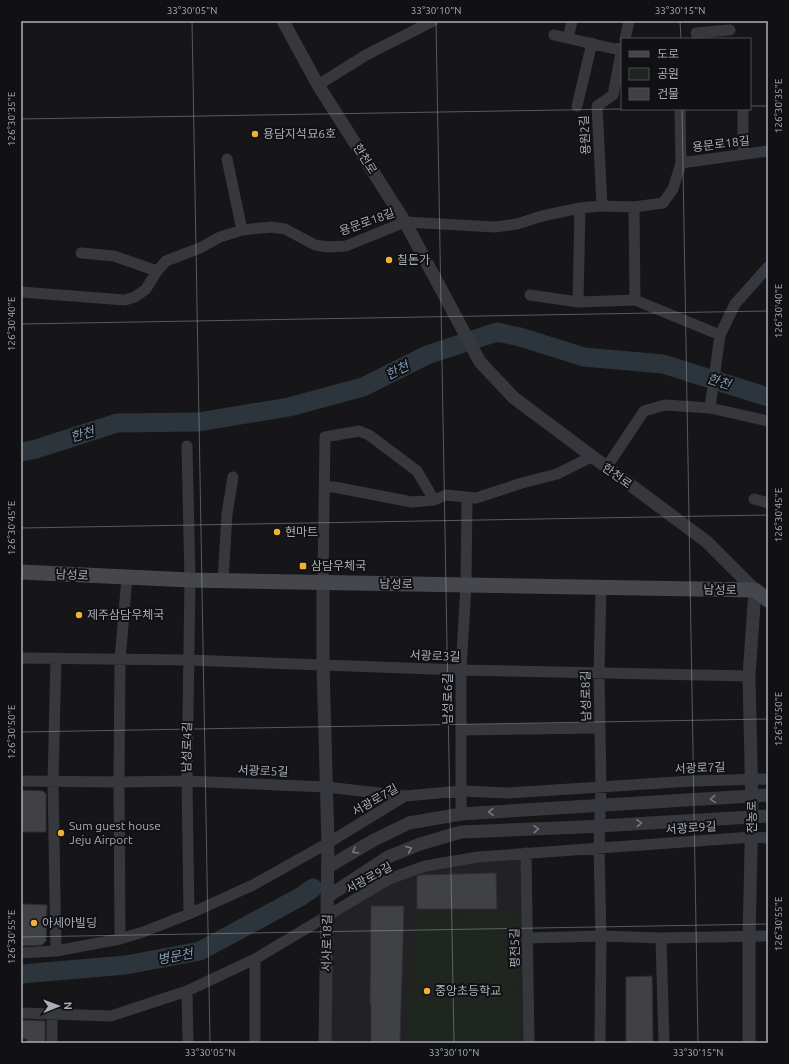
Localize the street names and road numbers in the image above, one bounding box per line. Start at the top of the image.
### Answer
street label: 용원2길 [577,115,592,155]
street label: 용문로18길 [692,134,750,153]
street label: 한천로 [351,141,380,176]
street label: 용문로18길 [337,206,396,238]
street label: 한천로 [600,461,635,491]
street label: 남성로 [55,567,89,582]
street label: 남성로 [379,577,413,590]
street label: 남성로 [703,583,737,596]
street label: 서광로3길 [409,648,461,663]
street label: 남성로8길 [579,670,592,722]
street label: 남성로6길 [441,674,454,724]
street label: 남성로4길 [180,721,193,773]
street label: 서광로7길 [674,760,726,775]
street label: 서광로5길 [237,763,289,778]
street label: 서광로7길 [349,781,400,818]
street label: 전농로 [745,800,758,834]
street label: 서광로9길 [665,819,717,836]
street label: 서광로9길 [343,860,394,896]
street label: 서사로18길 [319,914,334,972]
street label: 평전5길 [508,928,521,968]

